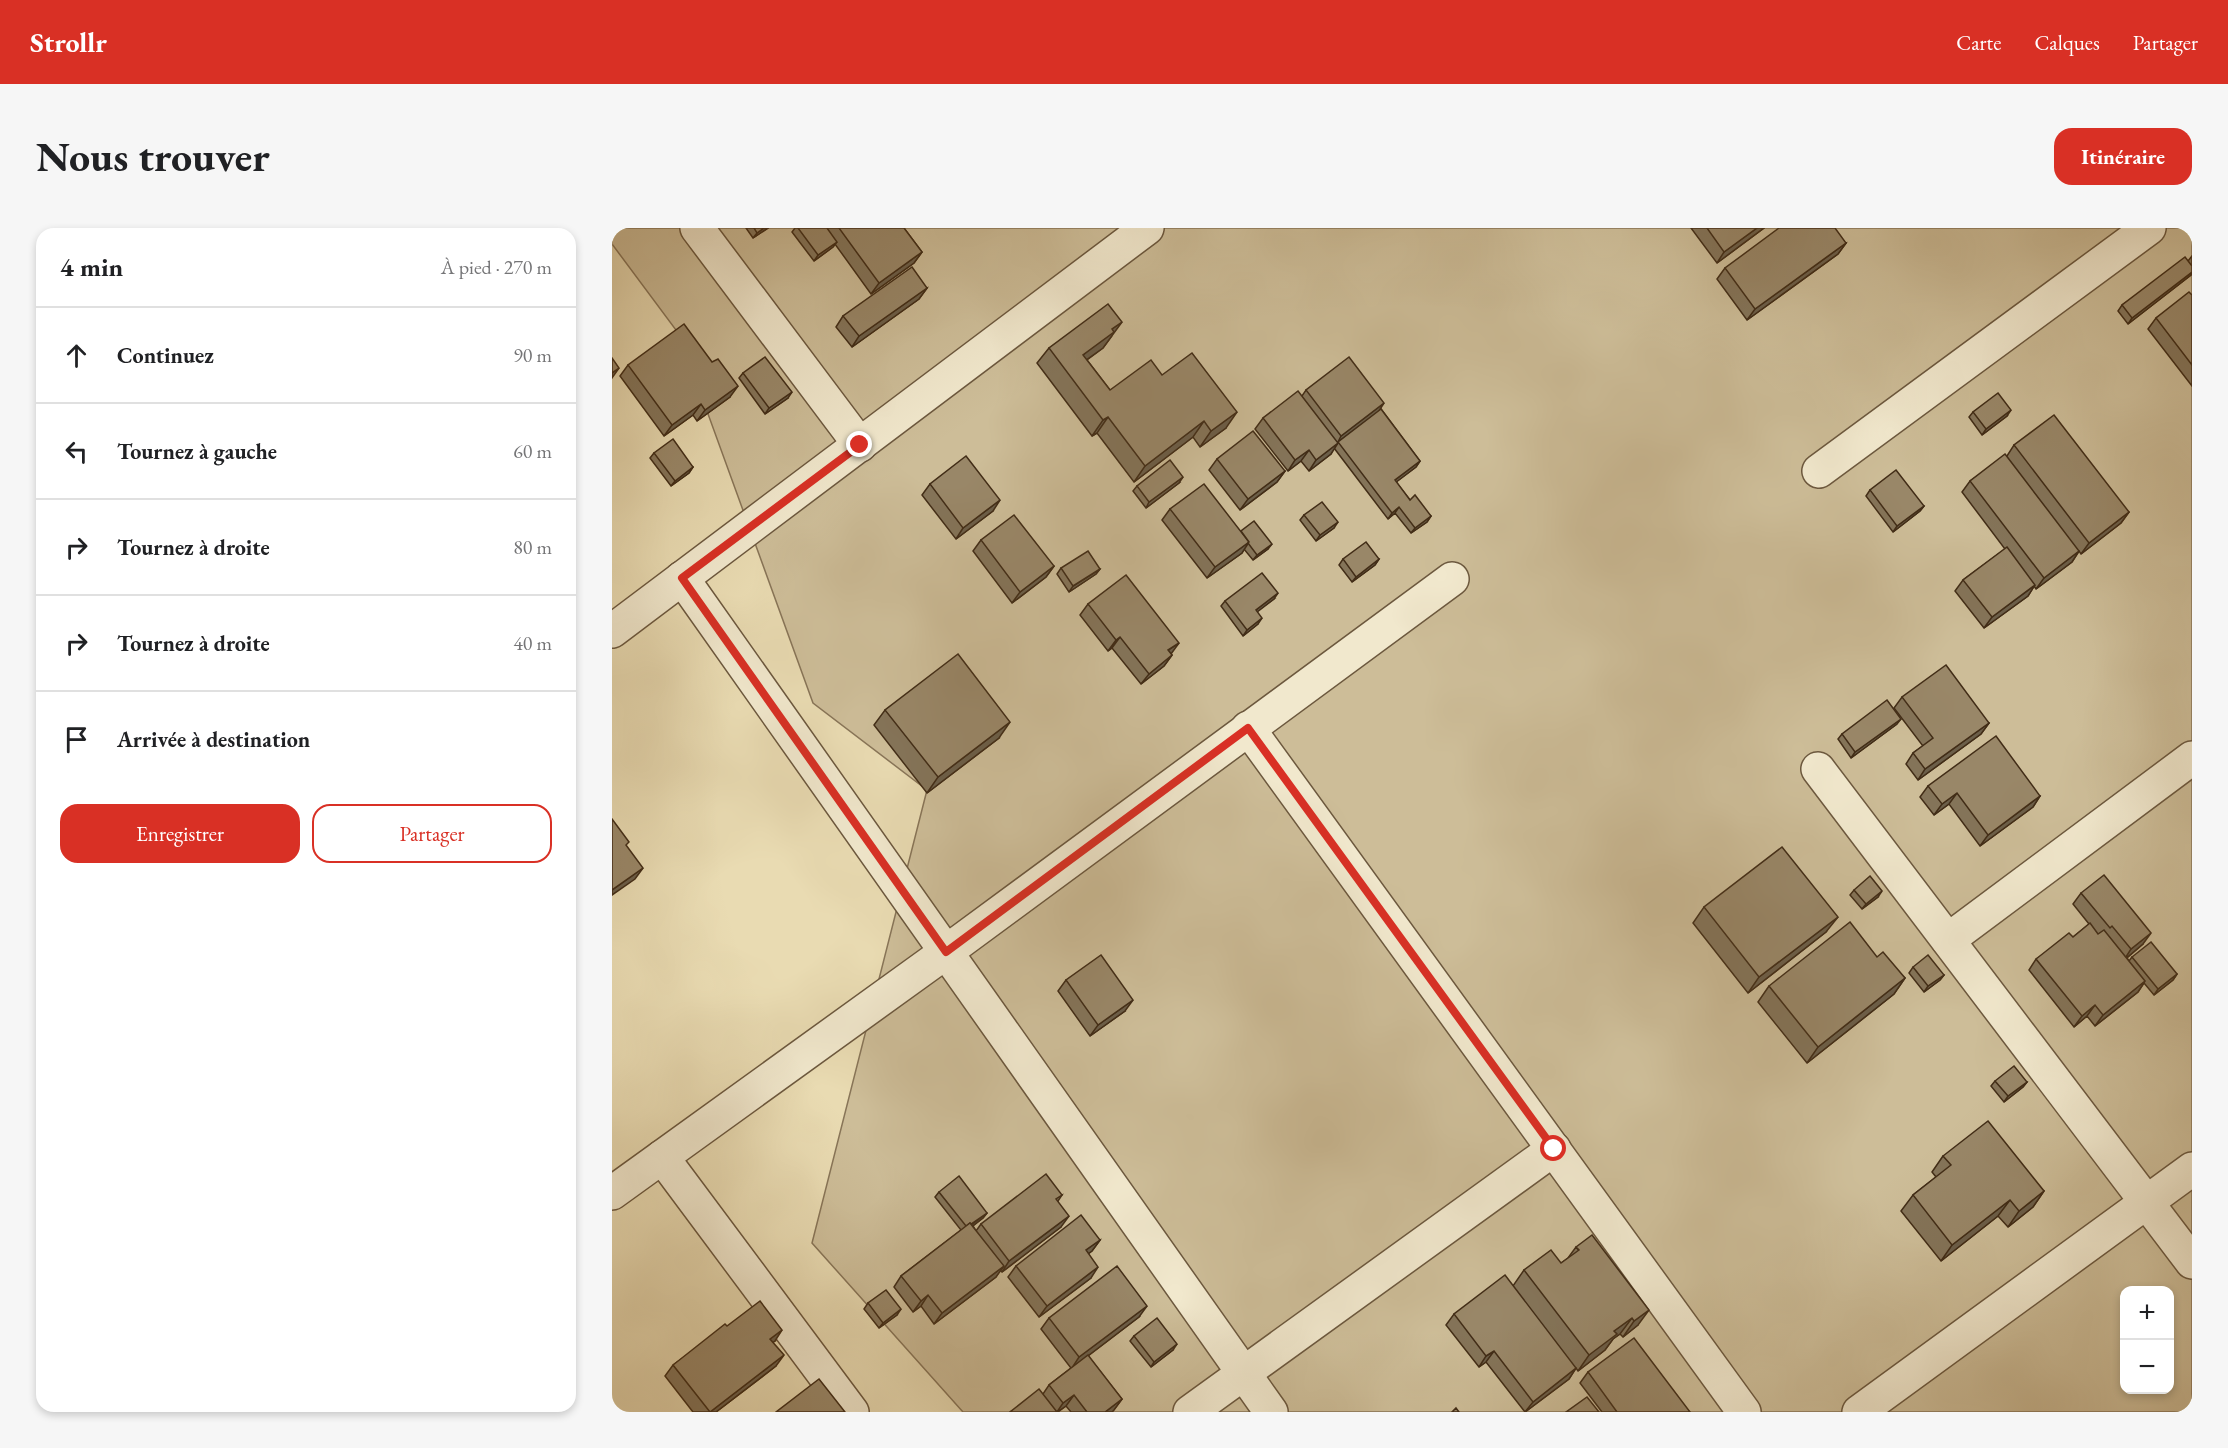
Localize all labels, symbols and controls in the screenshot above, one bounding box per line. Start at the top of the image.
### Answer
text: Strollr [30,24,107,60]
text: Carte [1956,29,2001,56]
text: Calques [2034,29,2100,56]
text: Partager [2133,29,2198,56]
button: Itinéraire [2054,128,2192,185]
text: Nous trouver [36,129,270,184]
text: 4 min [60,250,123,284]
text: À pied · 270 m [441,254,552,280]
icon: ahead [60,339,93,372]
text: Continuez [117,341,214,370]
text: 90 m [513,342,552,368]
route end [846,431,872,457]
icon: left [60,435,93,468]
text: Tournez à gauche [117,437,277,466]
text: 60 m [513,438,552,464]
icon: right [60,531,93,564]
text: Tournez à droite [117,533,270,562]
text: 80 m [513,534,552,560]
icon: right [60,627,93,660]
text: Tournez à droite [117,629,270,658]
text: 40 m [513,630,552,656]
icon: arrive [60,723,93,756]
text: Arrivée à destination [117,725,310,754]
button: Enregistrer [60,804,300,863]
button: Partager [312,804,552,863]
route start [1540,1135,1566,1161]
map controls [2120,1286,2174,1394]
button: + [2120,1286,2174,1340]
button: − [2120,1340,2174,1394]

